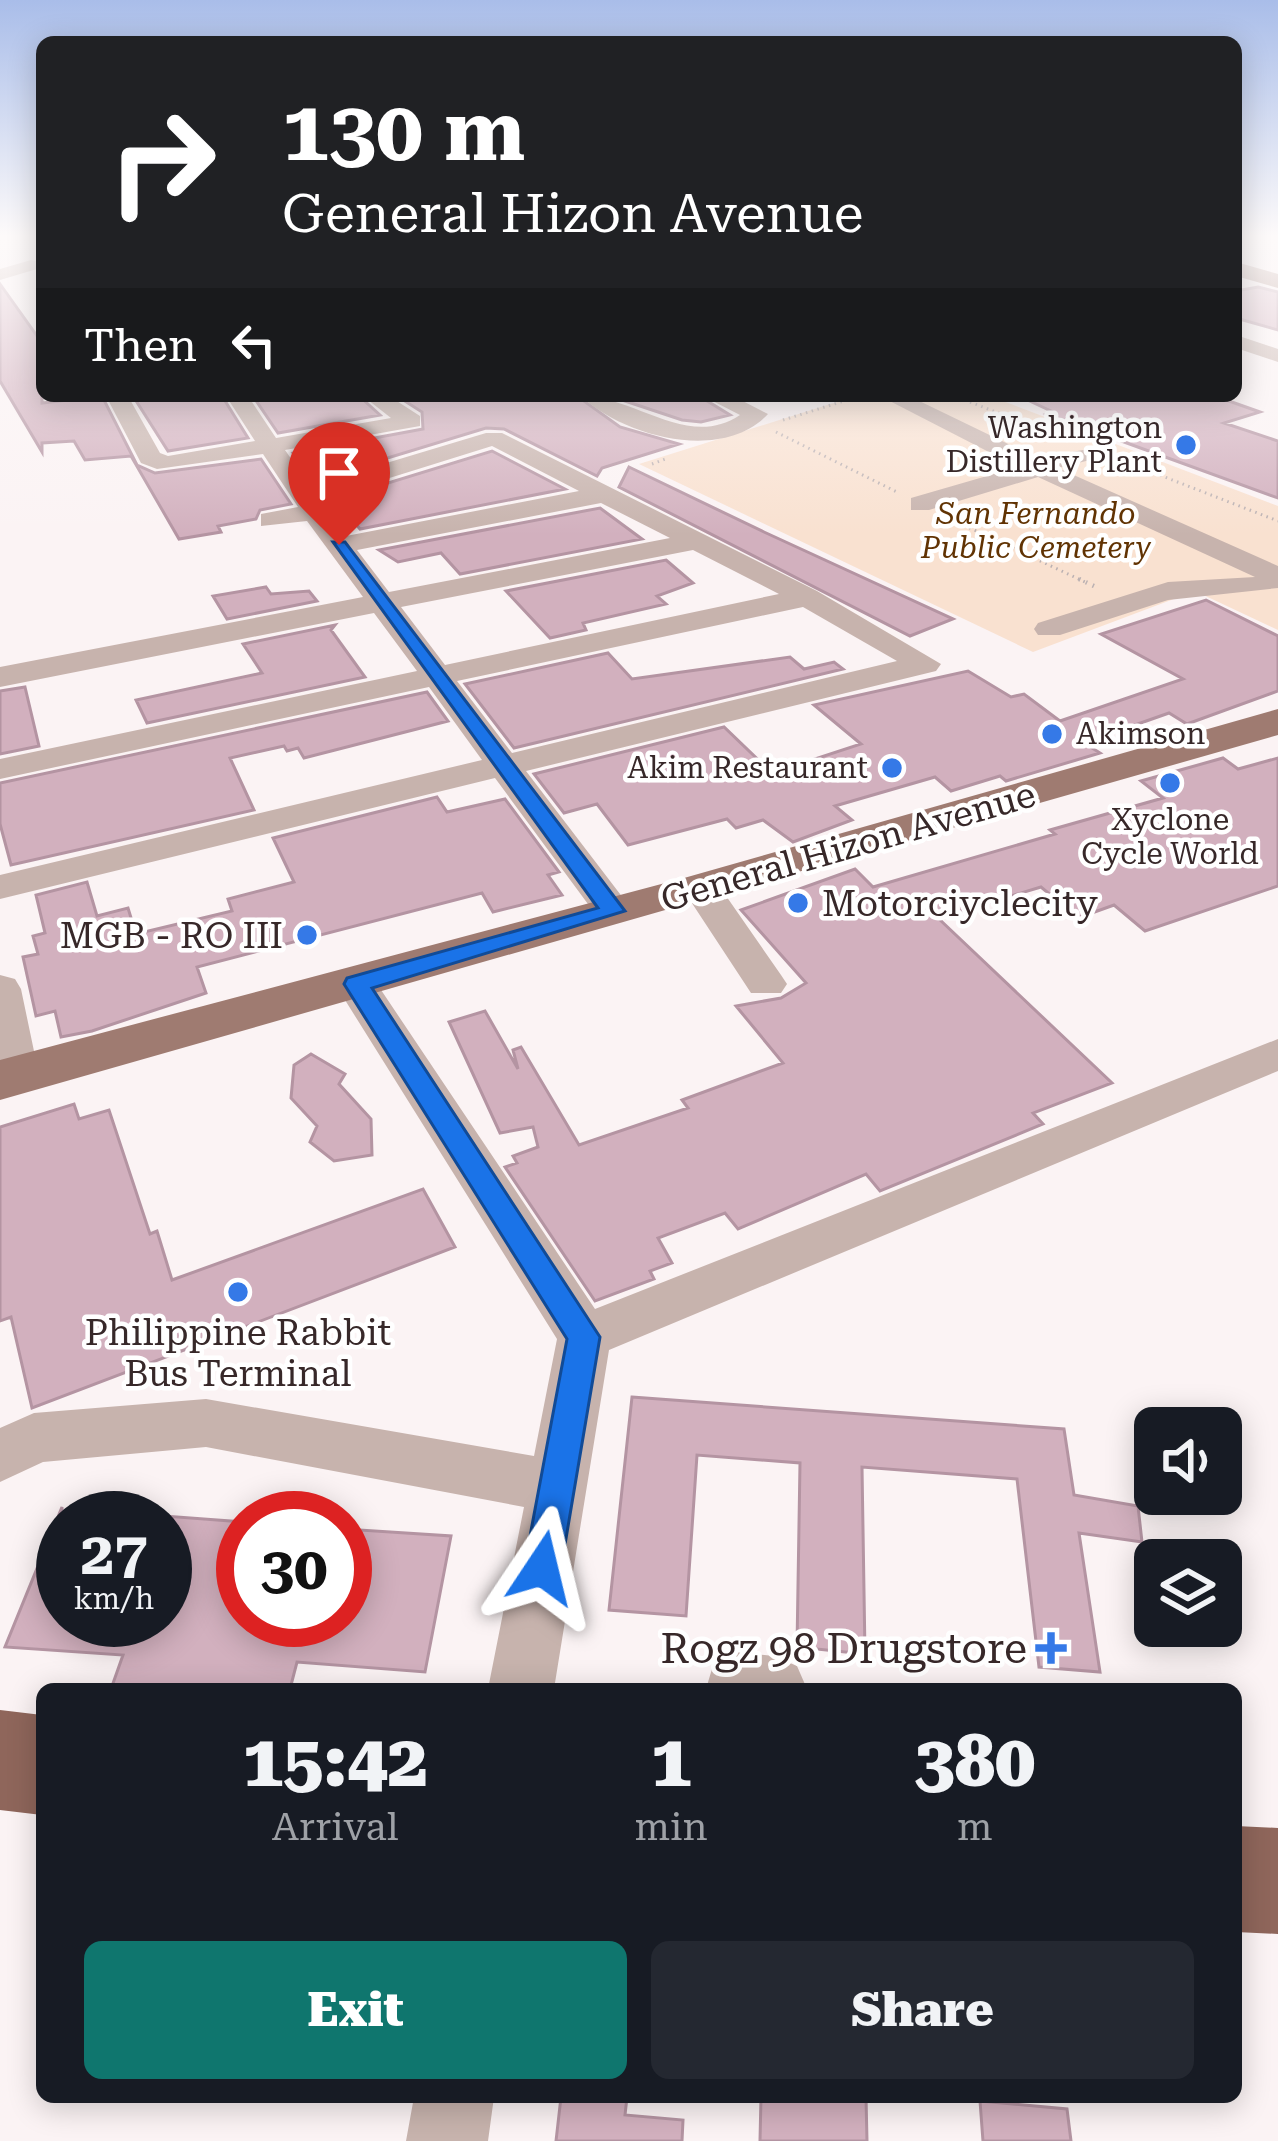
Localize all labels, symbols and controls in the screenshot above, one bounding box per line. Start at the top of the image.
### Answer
text: 130 m [282,82,525,180]
icon: right [84,84,240,240]
text: General Hizon Avenue [282,182,863,245]
icon: left [221,312,287,378]
text: Then [84,319,197,372]
place label: Washington Distillery Plant [946,410,1162,479]
pin [288,422,390,545]
marker: Washington Distillery Plant [1173,432,1199,458]
icon: arrive [306,440,372,506]
park label: San Fernando Public Cemetery [920,496,1152,565]
place label: Akimson [1076,716,1205,751]
marker: Akimson [1039,721,1065,747]
place label: Akim Restaurant [627,750,868,785]
marker: Akim Restaurant [879,755,905,781]
marker: Xyclone Cycle World [1157,770,1183,796]
street label: General Hizon Avenue [656,773,1040,921]
place label: Xyclone Cycle World [1081,802,1259,871]
place label: Motorciyclecity [822,883,1098,925]
marker: Motorciyclecity [785,890,811,916]
place label: MGB - RO III [60,915,283,957]
marker: MGB - RO III [294,922,320,948]
marker: Philippine Rabbit Bus Terminal [225,1279,251,1305]
place label: Philippine Rabbit Bus Terminal [85,1312,391,1395]
map controls [1134,1407,1242,1647]
button: sound [1134,1407,1242,1515]
speed limit sign: 30 [216,1491,372,1647]
position arrow [479,1505,605,1631]
text: 27 [80,1518,148,1589]
button: layers [1134,1539,1242,1647]
text: km/h [74,1581,154,1616]
place label: Rogz 98 Drugstore [661,1624,1027,1673]
marker: Rogz 98 Drugstore [1038,1635,1064,1661]
text: 15:42 [243,1719,428,1804]
text: 1 [651,1719,691,1804]
text: 380 [914,1719,1035,1804]
text: Arrival [272,1804,399,1850]
text: min [635,1804,708,1850]
text: m [957,1804,993,1850]
button: Exit [84,1941,627,2079]
button: Share [651,1941,1194,2079]

